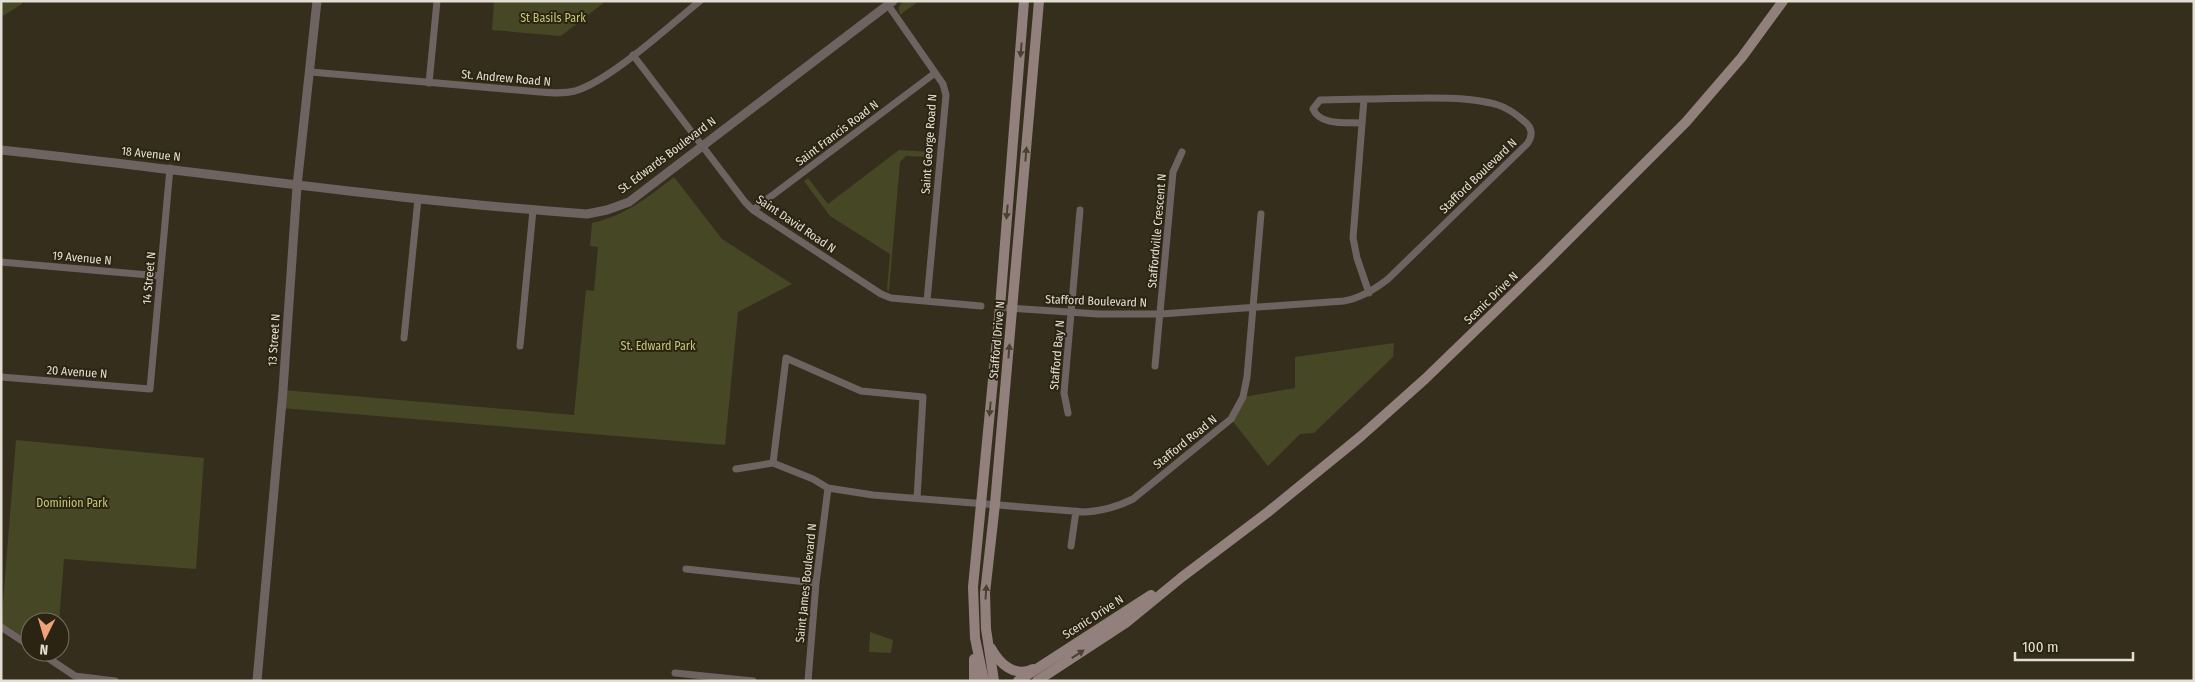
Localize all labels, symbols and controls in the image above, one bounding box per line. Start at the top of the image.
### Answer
park label: St Basils Park [520,11,586,25]
one-way arrow [1016,42,1024,58]
street label: St. Andrew Road N [461,67,551,89]
street label: Saint George Road N [919,94,939,194]
street label: Saint Francis Road N [793,97,881,169]
street label: St. Edwards Boulevard N [615,114,719,196]
street label: Stafford Boulevard N [1436,136,1520,216]
street label: 18 Avenue N [121,144,181,164]
one-way arrow [1023,146,1031,162]
street label: Staffordville Crescent N [1145,173,1169,289]
street label: Saint David Road N [754,192,838,256]
one-way arrow [1003,204,1011,220]
street label: 19 Avenue N [52,248,112,268]
street label: 14 Street N [140,251,158,305]
street label: Scenic Drive N [1461,269,1521,327]
street label: Stafford Boulevard N [1045,292,1147,310]
street label: Stafford Drive N [987,301,1007,379]
street label: 13 Street N [265,313,283,367]
street label: Stafford Bay N [1047,319,1067,391]
park label: St. Edward Park [620,339,696,353]
one-way arrow [1005,342,1013,358]
street label: 20 Avenue N [46,363,108,381]
one-way arrow [986,401,994,417]
street label: Stafford Road N [1151,412,1219,472]
park label: Dominion Park [36,496,108,510]
street label: Saint James Boulevard N [793,523,819,643]
one-way arrow [982,584,990,600]
street label: Scenic Drive N [1060,592,1126,642]
north arrow [20,612,70,662]
scale bar [2015,630,2132,662]
text: 100 m [2022,638,2059,656]
text: N [39,641,49,658]
one-way arrow [1071,649,1084,659]

